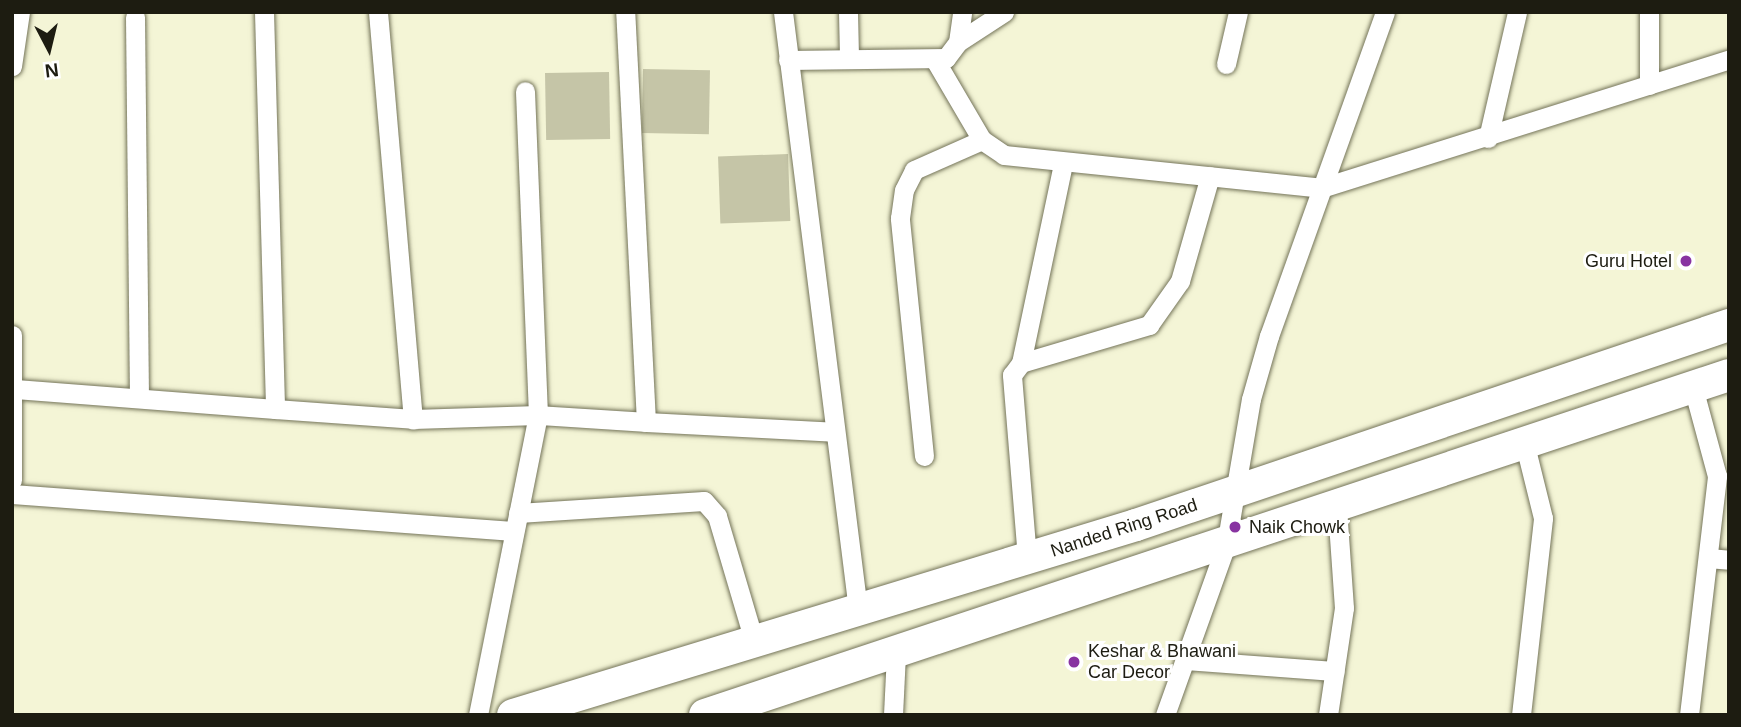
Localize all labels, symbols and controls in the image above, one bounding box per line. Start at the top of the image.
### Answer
north arrow [14,14,84,84]
text: N [44,59,60,82]
place label: Guru Hotel [1585,250,1672,272]
marker: Guru Hotel [1678,253,1694,269]
street label: Nanded Ring Road [1048,494,1200,562]
place label: Naik Chowk [1249,516,1345,538]
marker: Naik Chowk [1227,519,1243,535]
place label: Keshar & Bhawani Car Decor [1088,641,1236,684]
marker: Keshar & Bhawani Car Decor [1066,654,1082,670]

